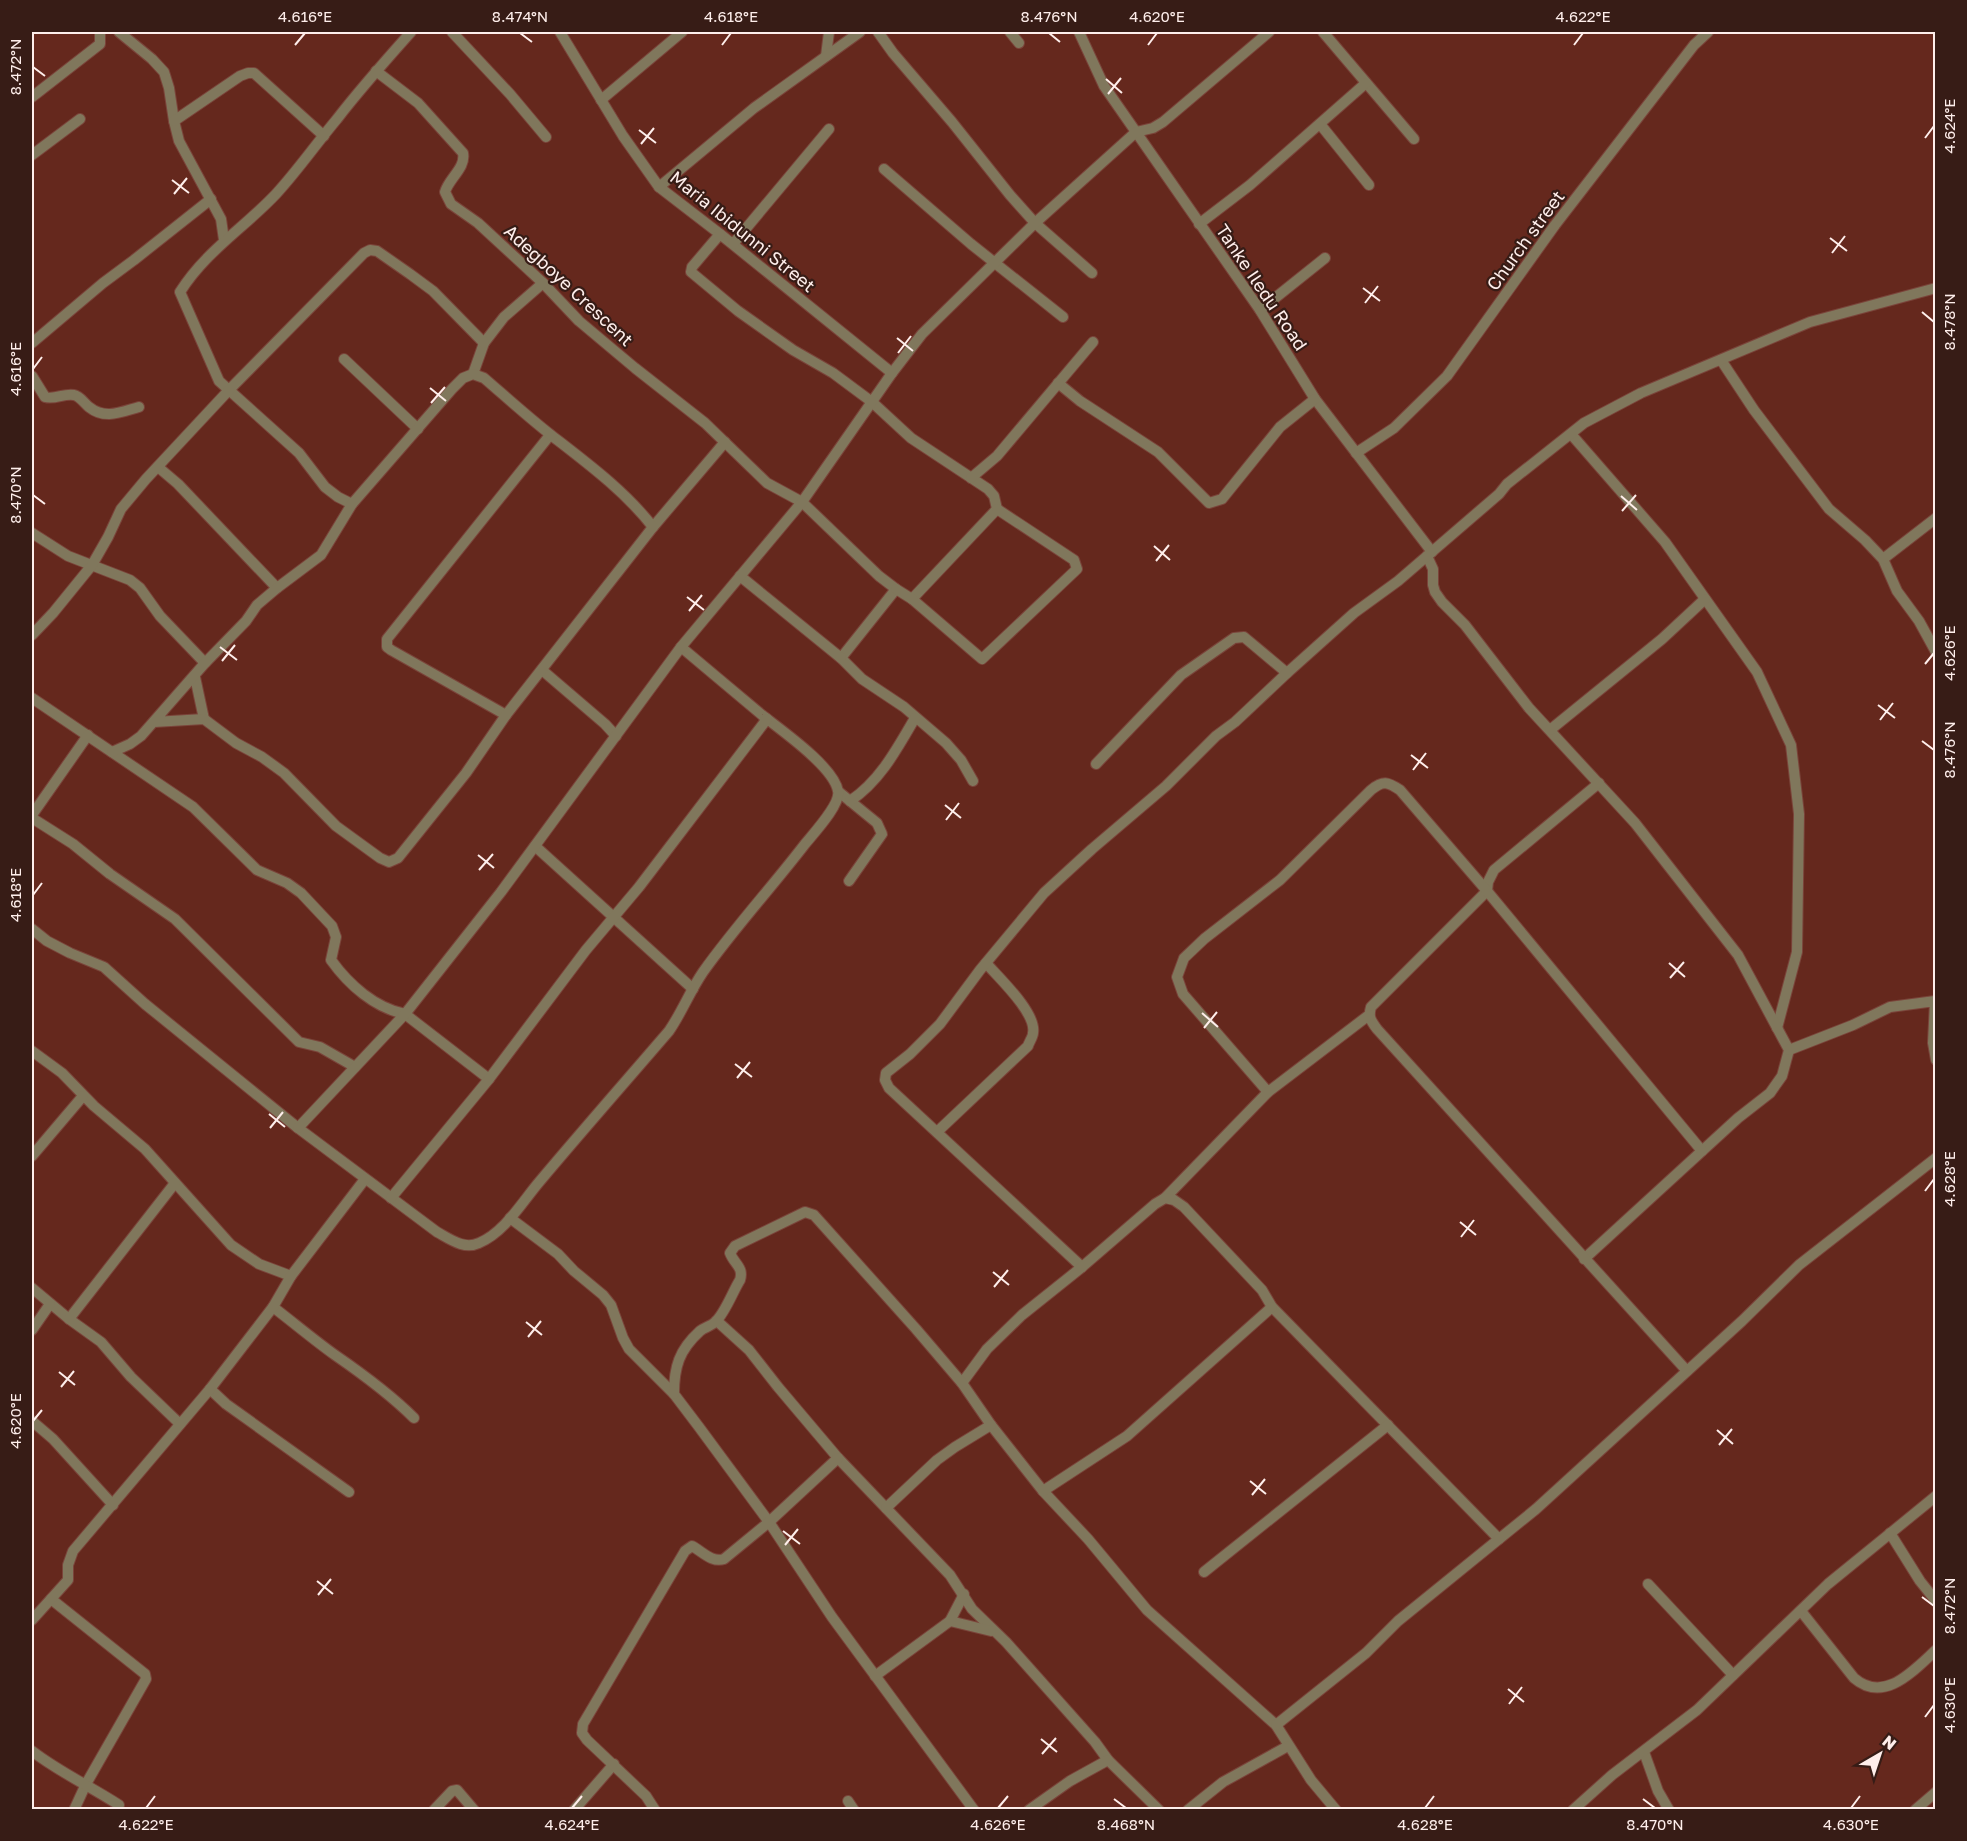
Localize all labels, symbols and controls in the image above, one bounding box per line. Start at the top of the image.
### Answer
text: 4.616°E [278,7,332,25]
text: 8.474°N [492,7,548,25]
text: 4.618°E [704,7,758,25]
text: 8.476°N [1020,7,1078,25]
text: 4.620°E [1129,7,1185,25]
text: 4.622°E [1555,7,1611,25]
text: 8.472°N [6,39,24,95]
text: 4.624°E [1940,99,1958,153]
street label: Maria Ibidunni Street [666,166,820,296]
street label: Church street [1481,186,1569,294]
street label: Adegboye Crescent [500,220,638,350]
street label: Tanke Iledu Road [1212,220,1312,354]
text: 8.478°N [1940,293,1958,351]
text: 4.616°E [6,342,24,396]
text: 8.470°N [6,466,24,524]
text: 4.626°E [1940,625,1958,681]
text: 8.476°N [1940,721,1958,779]
text: 4.618°E [6,868,24,922]
text: 4.628°E [1940,1151,1958,1207]
text: 4.620°E [6,1393,24,1449]
text: 8.472°N [1940,1578,1958,1634]
text: 4.630°E [1940,1677,1958,1733]
north arrow [1850,1724,1910,1784]
text: N [1878,1731,1900,1754]
text: 4.622°E [118,1815,174,1833]
text: 4.624°E [545,1815,599,1833]
text: 4.626°E [970,1815,1026,1833]
text: 8.468°N [1097,1815,1155,1833]
text: 4.628°E [1397,1815,1453,1833]
text: 8.470°N [1626,1815,1684,1833]
text: 4.630°E [1823,1815,1879,1833]

